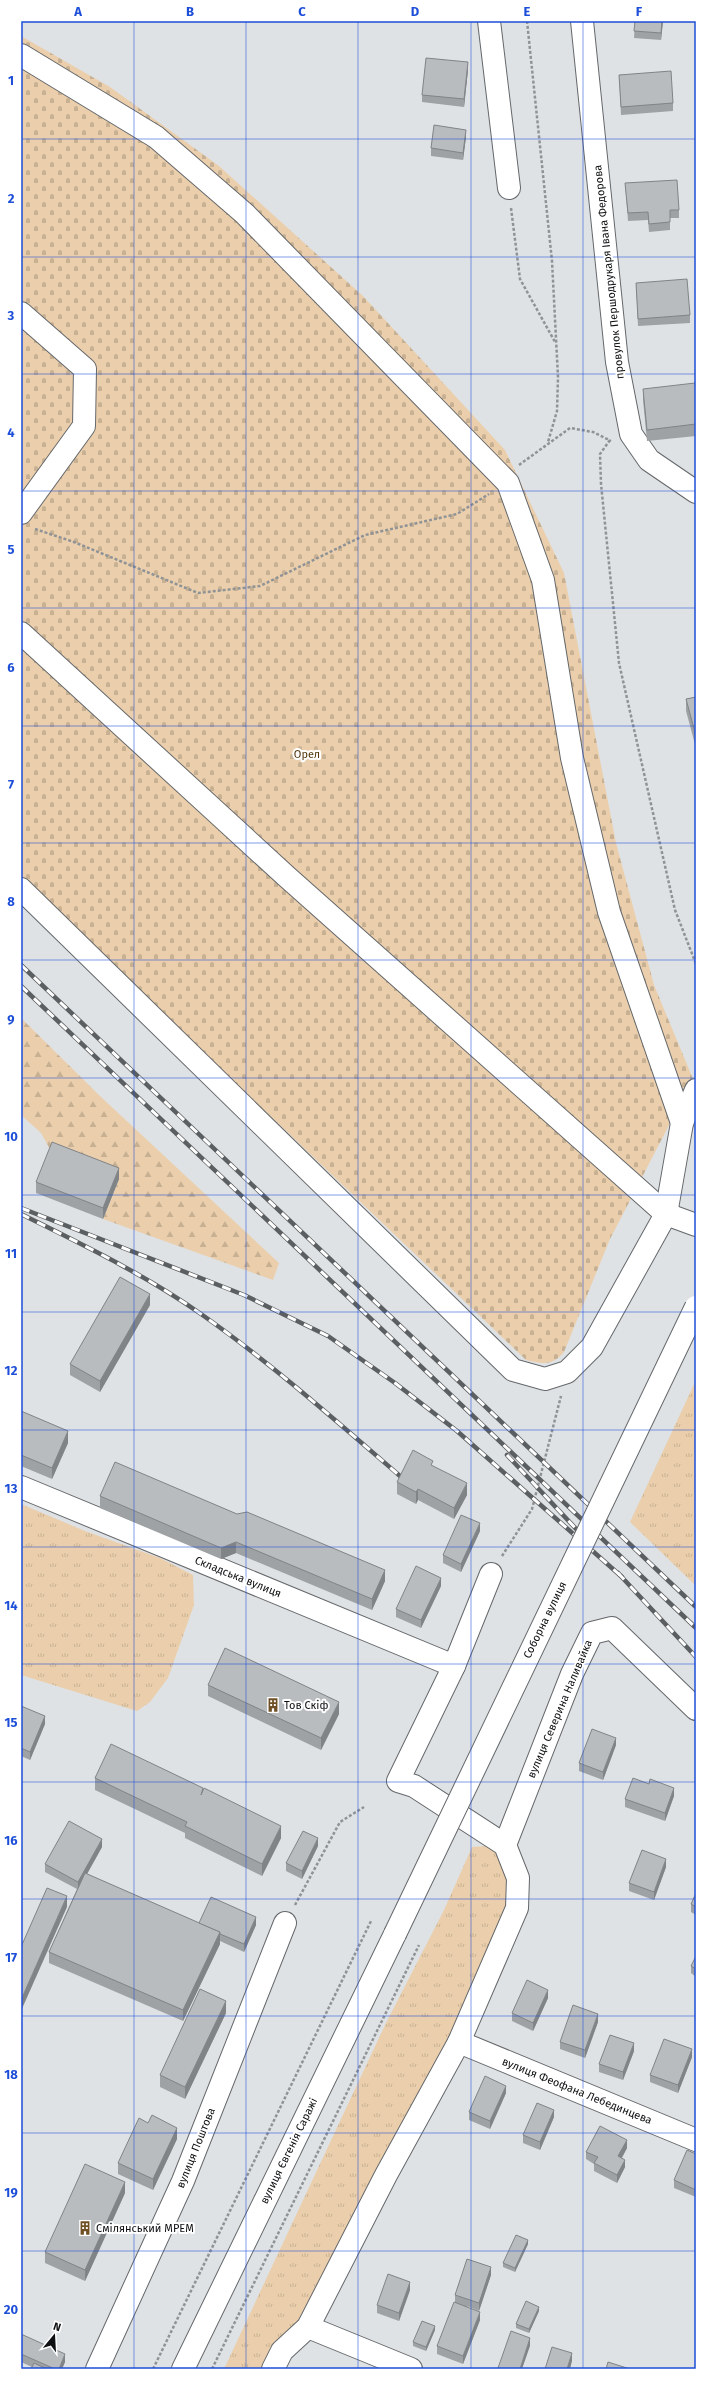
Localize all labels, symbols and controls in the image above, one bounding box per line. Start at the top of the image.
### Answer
text: A [73,4,82,19]
text: B [186,4,194,19]
text: C [298,4,306,19]
text: D [411,4,420,19]
text: E [524,4,531,19]
text: F [636,4,643,19]
text: 1 [8,73,14,88]
street label: провулок Першодрукаря Івана Федорова [591,164,627,380]
text: 2 [8,191,15,206]
text: 3 [7,308,15,323]
text: 4 [7,425,15,440]
text: 5 [8,542,15,557]
text: 6 [7,660,15,675]
park label: Орел [294,748,320,761]
text: 7 [8,777,14,792]
text: 8 [7,894,15,909]
text: 9 [7,1012,15,1027]
text: 10 [4,1129,18,1144]
text: 11 [5,1246,17,1261]
text: 12 [5,1363,18,1378]
text: 13 [5,1481,18,1496]
street label: Складська вулиця [193,1554,283,1600]
street label: Соборна вулиця [521,1579,569,1661]
text: 14 [4,1598,18,1613]
street label: вулиця Северина Наливайка [525,1638,595,1780]
building icon: Тов Скіф [265,1697,281,1713]
place label: Тов Скіф [284,1699,328,1712]
text: 15 [4,1715,18,1730]
text: 16 [4,1833,18,1848]
text: 17 [5,1950,17,1965]
street label: вулиця Феофана Лебединцева [500,2055,654,2127]
text: 18 [4,2067,18,2082]
street label: вулиця Євгенія Саражі [258,2096,320,2206]
street label: вулиця Поштова [174,2106,218,2190]
text: 19 [4,2185,18,2200]
building icon: Смілянський МРЕМ [77,2220,93,2236]
place label: Смілянський МРЕМ [96,2222,194,2235]
text: 20 [4,2302,19,2317]
north arrow [34,2316,74,2356]
text: N [51,2320,62,2334]

